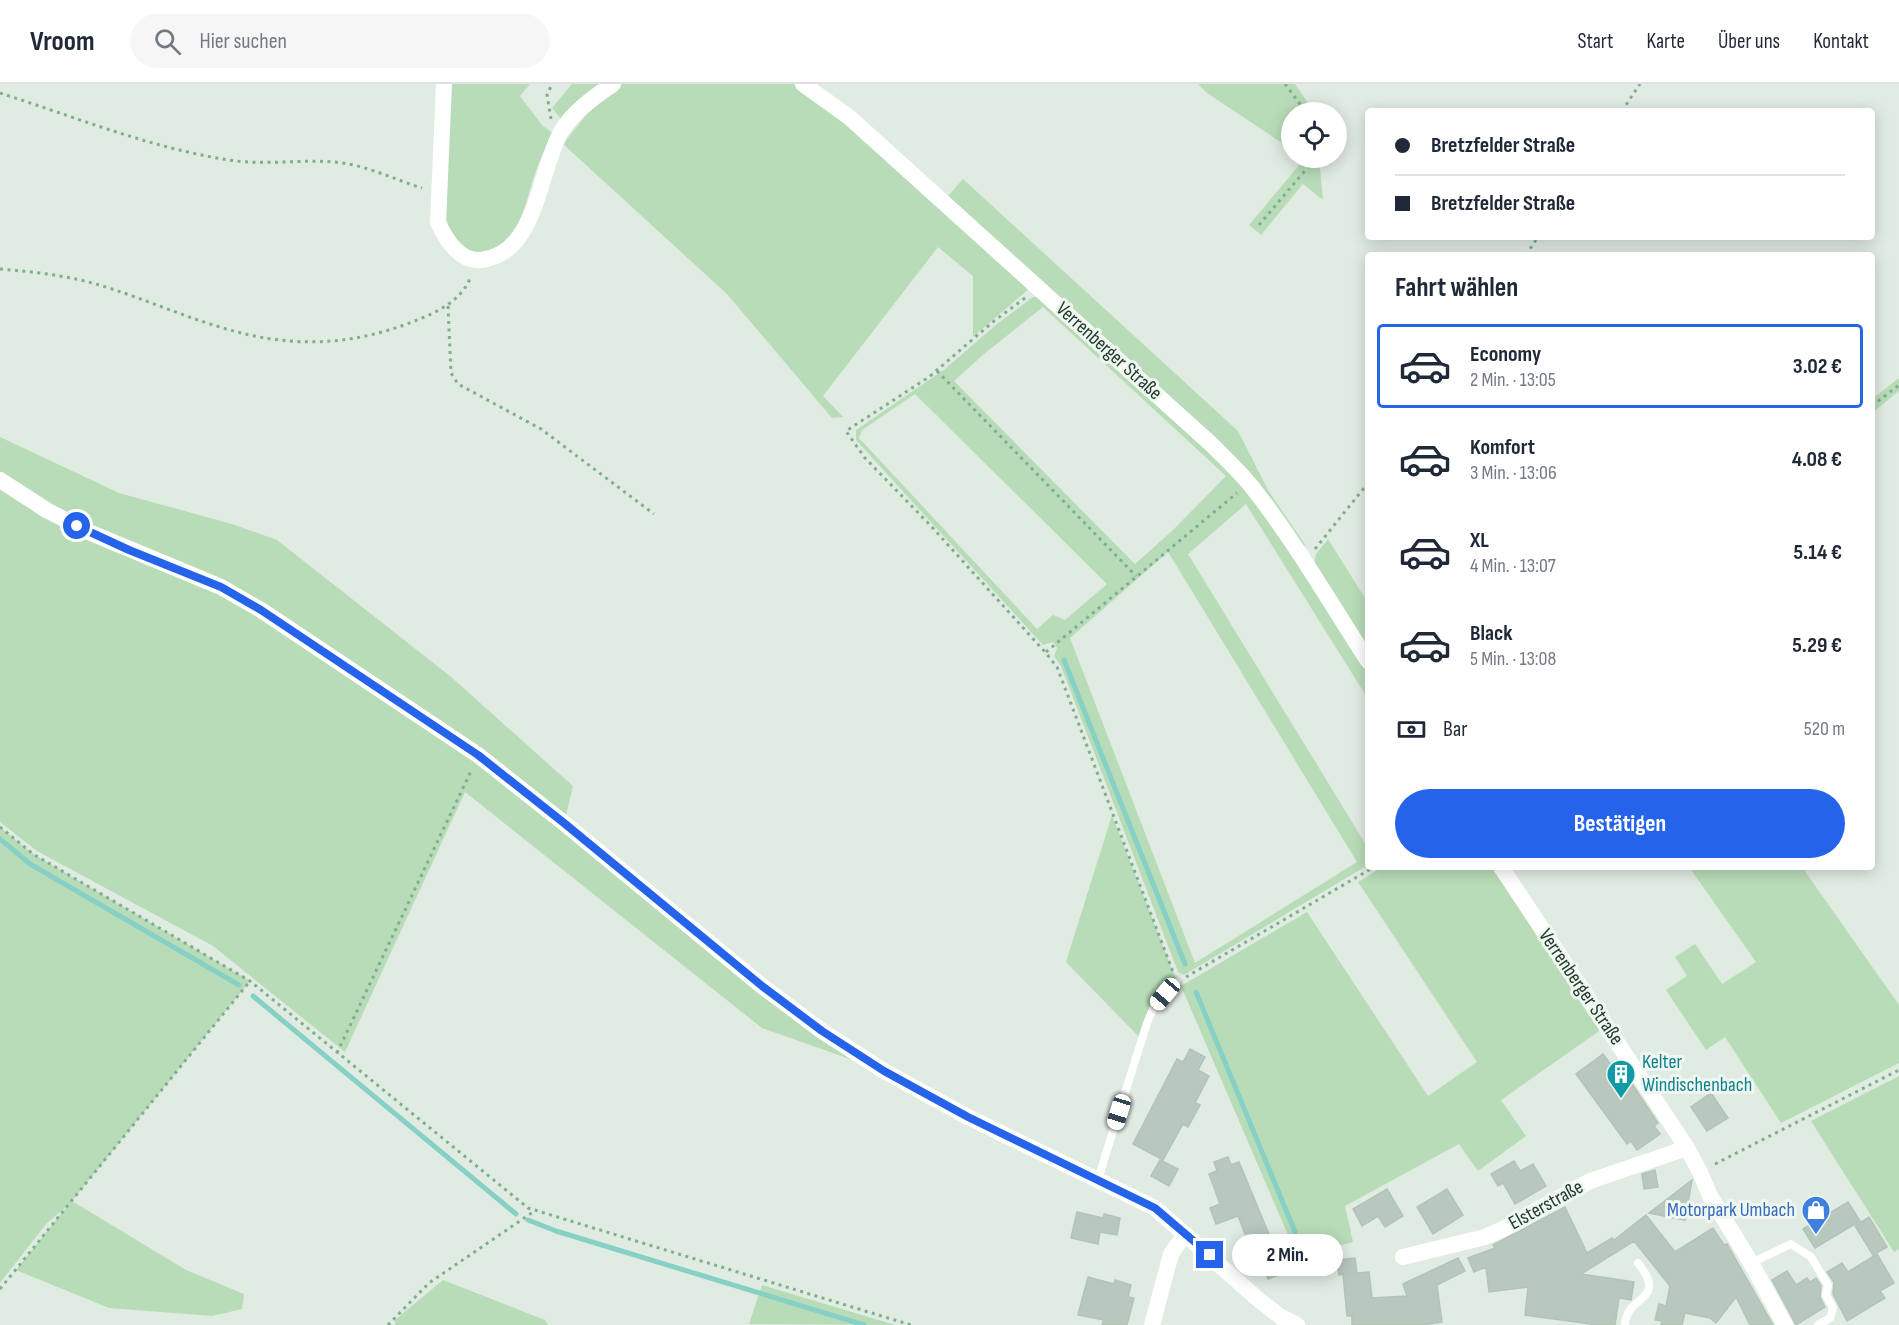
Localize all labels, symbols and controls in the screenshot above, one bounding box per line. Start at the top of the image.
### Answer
search box [130,14,550,68]
text: Vroom [30,25,94,58]
icon: search [151,25,184,58]
text: Hier suchen [199,28,287,55]
text: Start [1577,29,1614,54]
text: Karte [1647,29,1685,54]
text: Über uns [1718,29,1780,54]
text: Kontakt [1813,29,1869,54]
map controls [1281,102,1347,168]
button: locate [1281,102,1347,168]
text: Bretzfelder Straße [1431,132,1575,159]
text: Bretzfelder Straße [1431,190,1575,217]
text: Fahrt wählen [1395,272,1518,304]
street label: Verrenberger Straße [1051,297,1167,405]
icon: car [1398,339,1452,393]
text: Economy [1470,341,1541,368]
text: 3.02 € [1793,353,1842,380]
text: 2 Min. · 13:05 [1470,368,1556,392]
icon: car [1398,432,1452,486]
text: Komfort [1470,434,1535,461]
text: 4.08 € [1792,446,1842,473]
text: 3 Min. · 13:06 [1470,461,1557,485]
route start [63,512,90,539]
icon: car [1398,525,1452,579]
text: XL [1470,527,1489,554]
text: 5.14 € [1793,539,1842,566]
text: 4 Min. · 13:07 [1470,554,1556,578]
icon: car [1398,618,1452,672]
text: Black [1470,620,1512,647]
text: 5.29 € [1792,632,1842,659]
text: 5 Min. · 13:08 [1470,647,1556,671]
icon: cash [1395,713,1428,746]
text: Bar [1443,716,1468,743]
text: 520 m [1804,717,1845,741]
button: Bestätigen [1395,789,1845,858]
street label: Verrenberger Straße [1533,924,1629,1050]
car [1147,974,1183,1014]
place label: Kelter Windischenbach [1642,1050,1752,1097]
building icon: Kelter Windischenbach [1605,1058,1637,1100]
car [1105,1092,1133,1132]
street label: Elsterstraße [1505,1175,1587,1235]
shop icon: Motorpark Umbach [1800,1194,1832,1236]
place label: Motorpark Umbach [1667,1198,1795,1222]
callout: 2 Min. [1231,1234,1342,1276]
route end [1196,1241,1223,1268]
text: 2 Min. [1266,1243,1309,1267]

